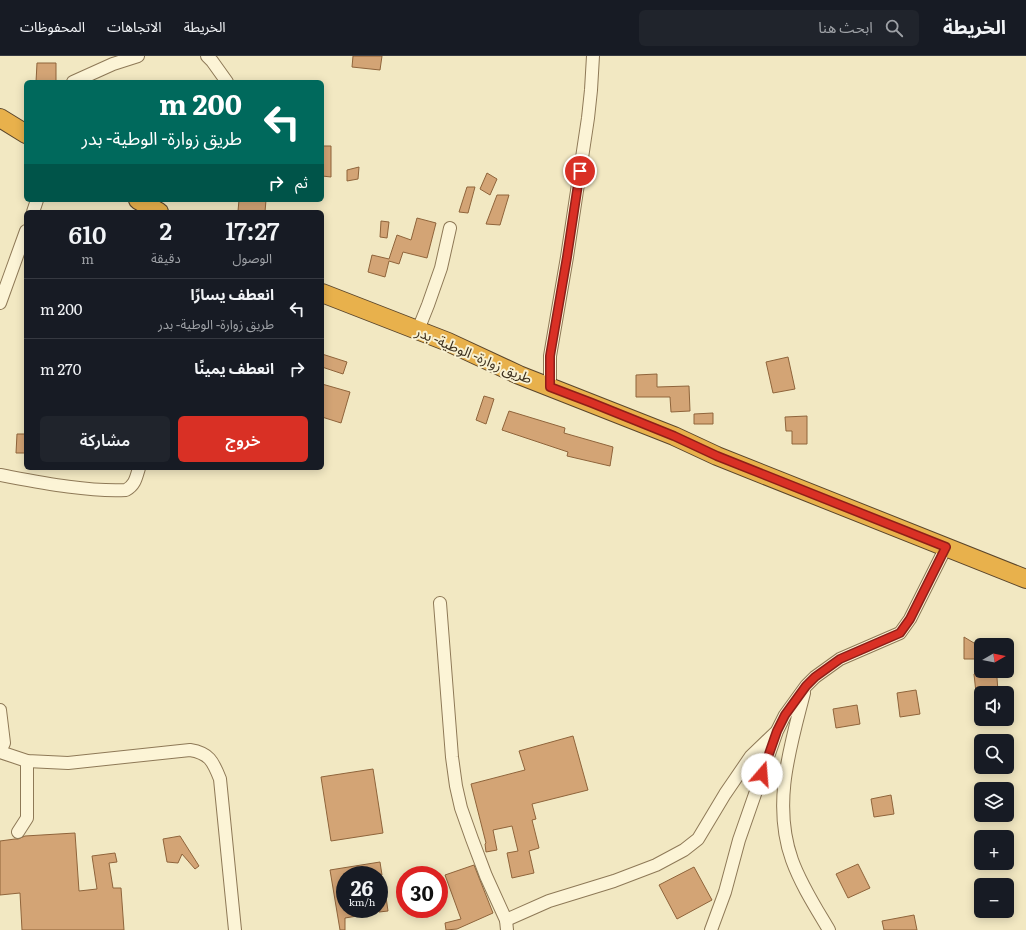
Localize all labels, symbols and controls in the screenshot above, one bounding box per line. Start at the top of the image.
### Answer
search box [639,10,919,46]
text: الخريطة [943,12,1006,40]
text: ابحث هنا [818,15,873,38]
text: المحفوظات [20,16,85,36]
text: الاتجاهات [107,16,162,36]
text: الخريطة [184,16,226,36]
icon: search [883,17,905,39]
text: 200 m [159,82,242,124]
icon: left [256,96,308,148]
text: طريق زوارة- الوطية- بدر [82,124,242,151]
pin [563,154,597,188]
icon: arrive [569,160,591,182]
text: ثم [295,170,308,193]
icon: right [265,172,287,194]
text: 2 [159,212,172,247]
text: 17:27 [225,212,279,247]
text: 610 [69,216,106,251]
text: دقيقة [151,248,181,267]
text: الوصول [233,248,272,267]
text: m [81,249,94,268]
text: انعطف يسارًا [190,282,274,305]
text: 200 m [40,297,83,320]
icon: left [286,298,308,320]
text: طريق زوارة- الوطية- بدر [158,314,274,333]
street label: طريق زوارة- الوطية- بدر [412,320,536,389]
text: انعطف يمينًا [194,356,274,379]
text: 270 m [40,357,81,380]
icon: right [286,358,308,380]
button: مشاركة [40,416,170,462]
button: خروج [178,416,308,462]
north arrow [974,638,1014,678]
map controls [974,638,1014,918]
button: sound [974,686,1014,726]
button: search [974,734,1014,774]
position arrow [741,753,783,795]
button: layers [974,782,1014,822]
button: + [974,830,1014,870]
speed limit sign: 30 [396,866,448,918]
text: 26 [351,872,373,902]
button: − [974,878,1014,918]
text: km/h [349,894,375,909]

